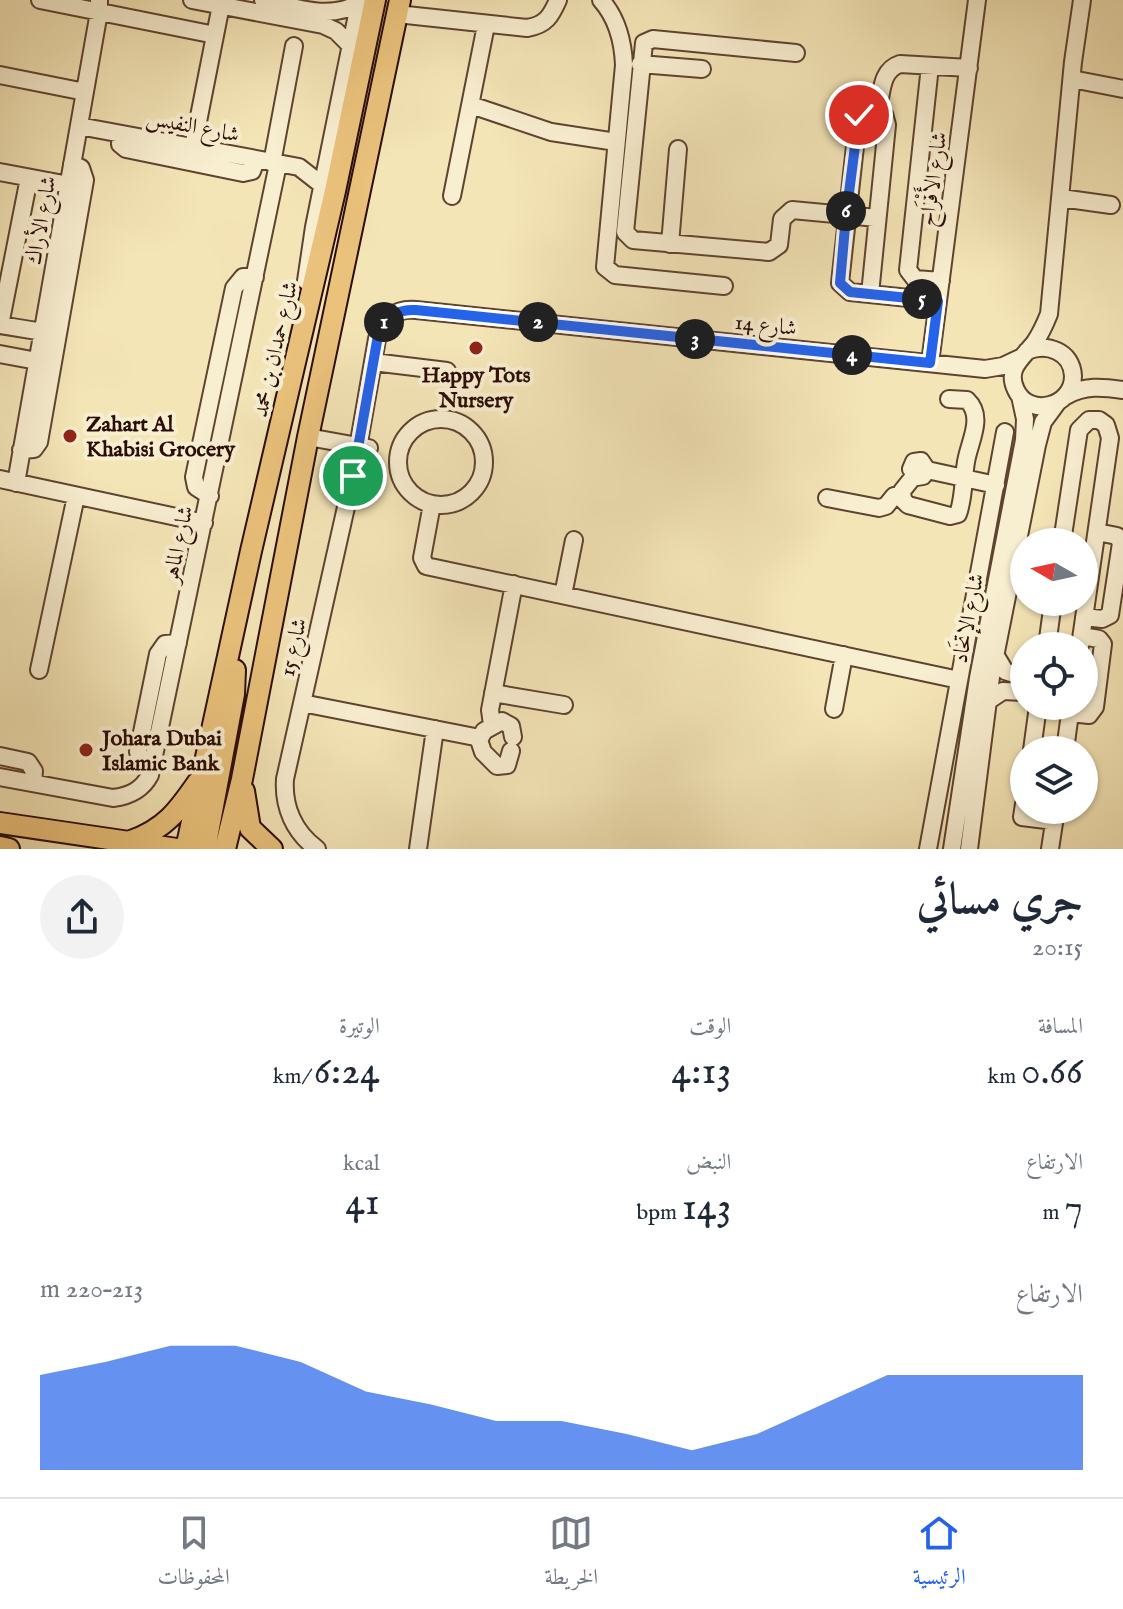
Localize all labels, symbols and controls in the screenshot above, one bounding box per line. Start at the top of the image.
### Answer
pin [825,81,893,149]
icon: check [837,93,881,137]
street label: شارع النفيس [143,104,242,153]
street label: شارع الأَفْرَاح [908,129,958,229]
street label: شارع الأراك [17,173,67,268]
pin: 6 [826,191,866,231]
text: 6 [841,197,851,225]
street label: شارع حمدان بن محمد [247,278,308,421]
pin: 5 [902,279,942,319]
text: 5 [918,285,926,313]
pin: 1 [364,302,404,342]
pin: 2 [518,302,558,342]
text: 1 [380,308,388,336]
text: 2 [533,308,543,336]
street label: شارع 14 [733,309,798,346]
pin: 3 [675,319,715,359]
text: 3 [691,325,699,353]
pin: 4 [832,335,872,375]
marker: Happy Tots Nursery [467,339,485,357]
text: 4 [847,341,857,369]
place label: Happy Tots Nursery [422,362,531,415]
place label: Zahart Al Khabisi Grocery [86,411,236,464]
marker: Zahart Al Khabisi Grocery [61,427,79,445]
pin [319,442,387,510]
icon: arrive [331,454,375,498]
street label: شارع الماهر [157,503,204,588]
north arrow [1010,528,1098,616]
map controls [1010,528,1098,824]
street label: شارع الإتحَاد [944,570,994,666]
street label: شارع 15 [274,615,317,680]
button: locate [1010,632,1098,720]
place label: Johara Dubai Islamic Bank [99,725,222,778]
button: layers [1010,736,1098,824]
marker: Johara Dubai Islamic Bank [77,741,95,759]
text: جري مسائي [917,873,1083,929]
button: share [40,875,124,959]
text: 20:15 [1032,931,1083,964]
text: الوتيرة [339,1013,380,1041]
text: الوقت [689,1013,731,1041]
text: المسافة [1038,1013,1083,1041]
text: 6:24 [314,1047,380,1098]
text: 4:13 [671,1047,731,1098]
text: 0.66 [1021,1047,1083,1098]
text: /km [273,1063,314,1091]
text: km [987,1063,1021,1091]
text: النبض [686,1149,731,1177]
text: الارتفاع [1026,1149,1083,1177]
text: kcal [343,1150,380,1178]
text: 41 [345,1178,380,1229]
text: 143 [682,1183,731,1234]
text: 7 [1064,1183,1083,1234]
text: bpm [636,1199,682,1227]
text: m [1042,1199,1064,1227]
text: 213–220 m [40,1273,143,1306]
text: الارتفاع [1016,1278,1083,1311]
tab: المحفوظات [157,1511,230,1598]
tab: الخريطة [545,1511,598,1598]
tab: الرئيسية [913,1511,966,1598]

